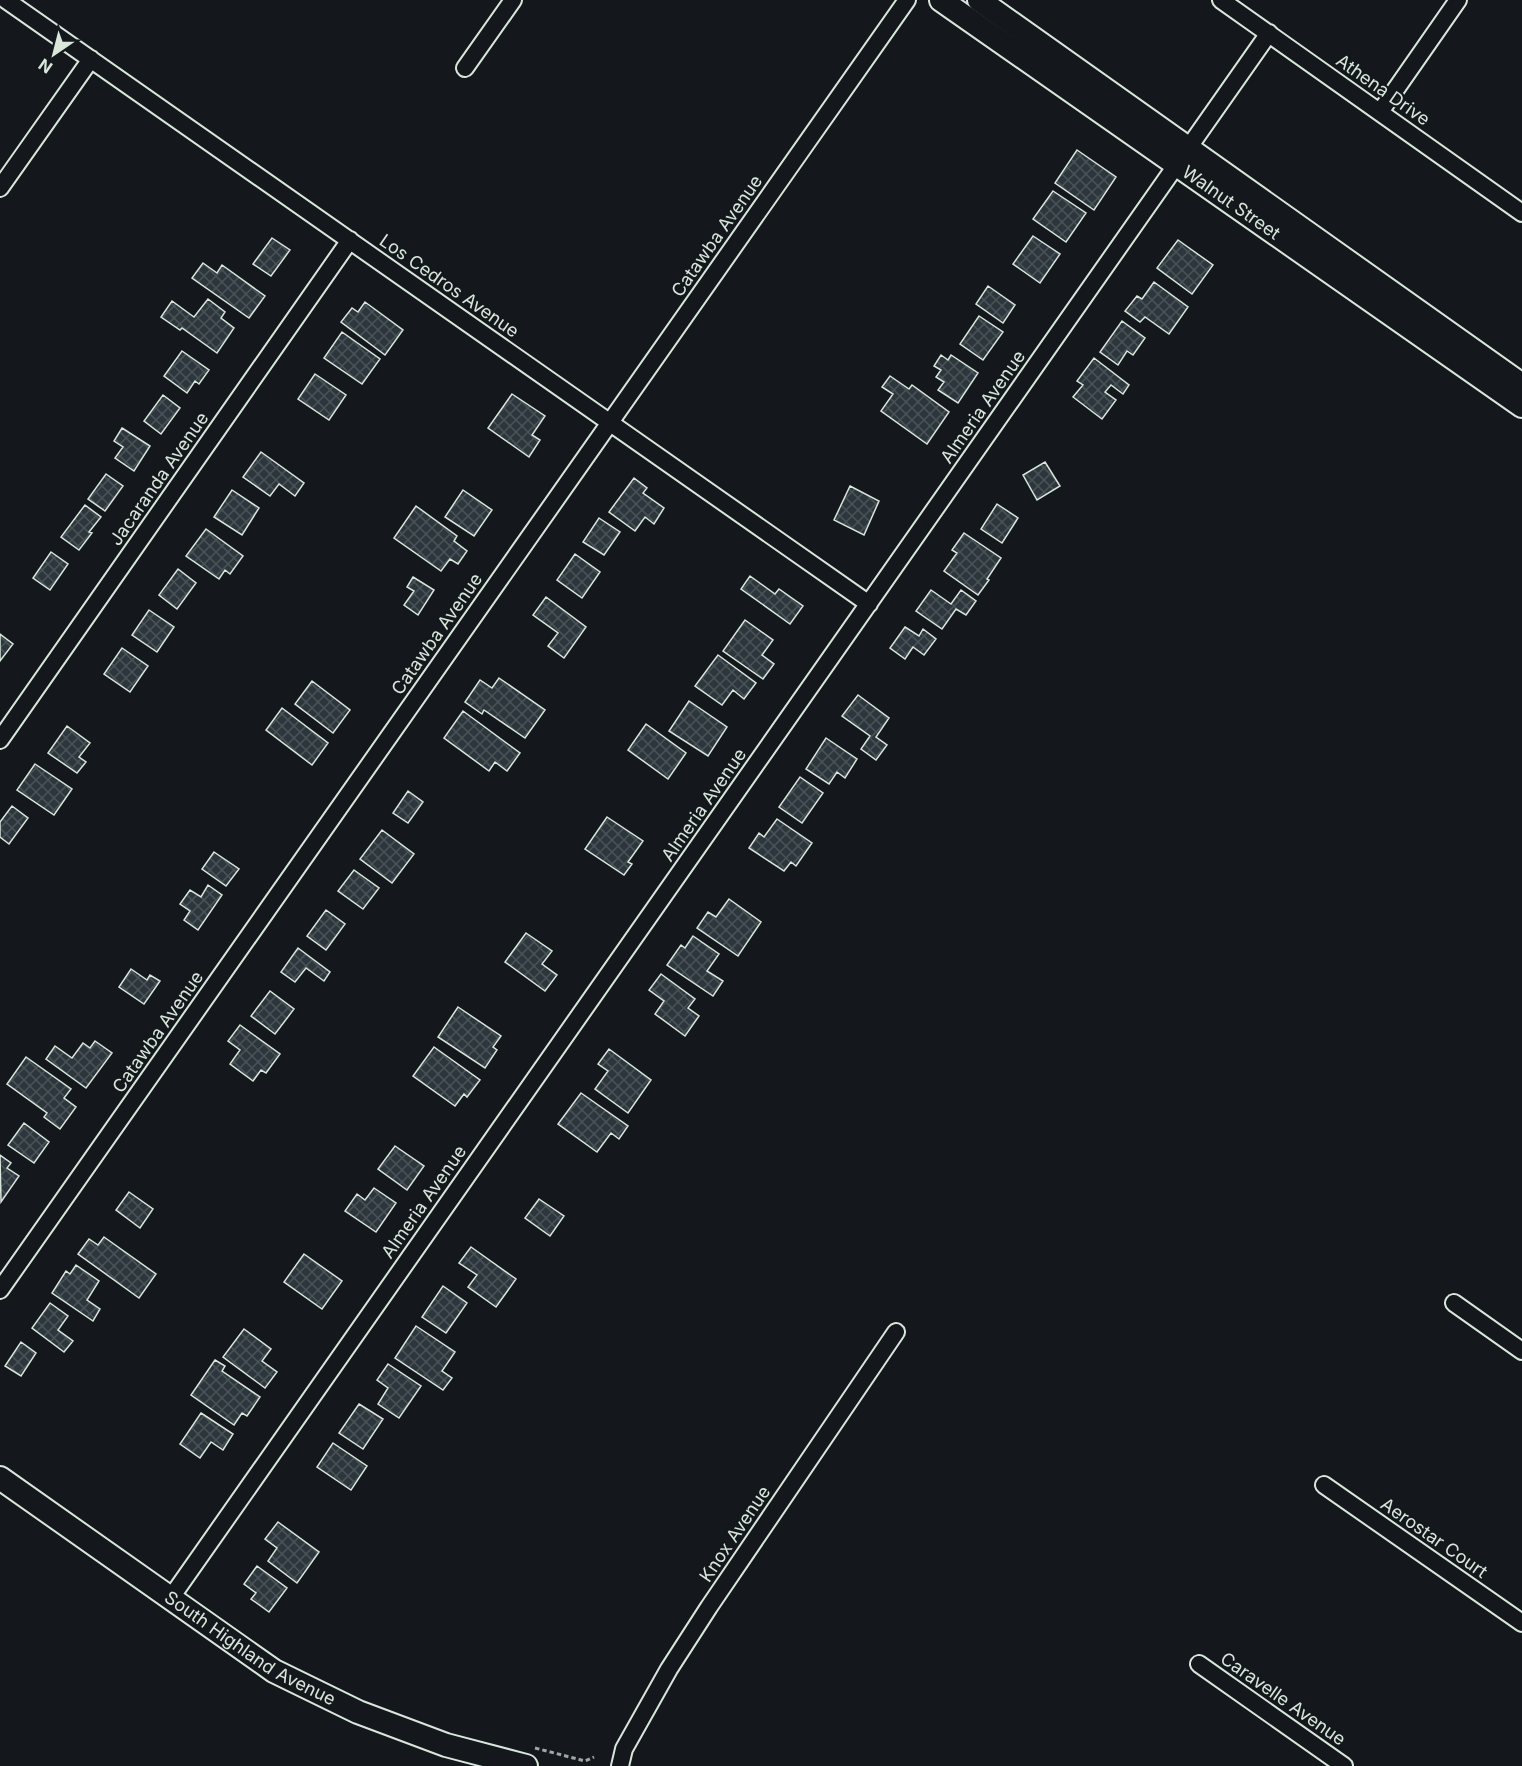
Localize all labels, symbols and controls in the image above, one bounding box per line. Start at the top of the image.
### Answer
north arrow [24,24,84,84]
street label: Athena Drive [1332,50,1434,130]
text: N [35,55,56,78]
street label: Walnut Street [1179,161,1284,244]
street label: Catawba Avenue [667,171,766,301]
street label: Los Cedros Avenue [376,230,523,342]
street label: Almeria Avenue [936,346,1029,467]
street label: Jacaranda Avenue [105,408,212,549]
street label: Catawba Avenue [387,569,486,699]
street label: Almeria Avenue [657,744,750,865]
street label: Catawba Avenue [108,967,207,1097]
street label: Almeria Avenue [377,1141,470,1262]
street label: Knox Avenue [695,1482,774,1586]
street label: Aerostar Court [1377,1493,1492,1582]
street label: South Highland Avenue [161,1586,339,1709]
street label: Caravelle Avenue [1217,1648,1350,1750]

